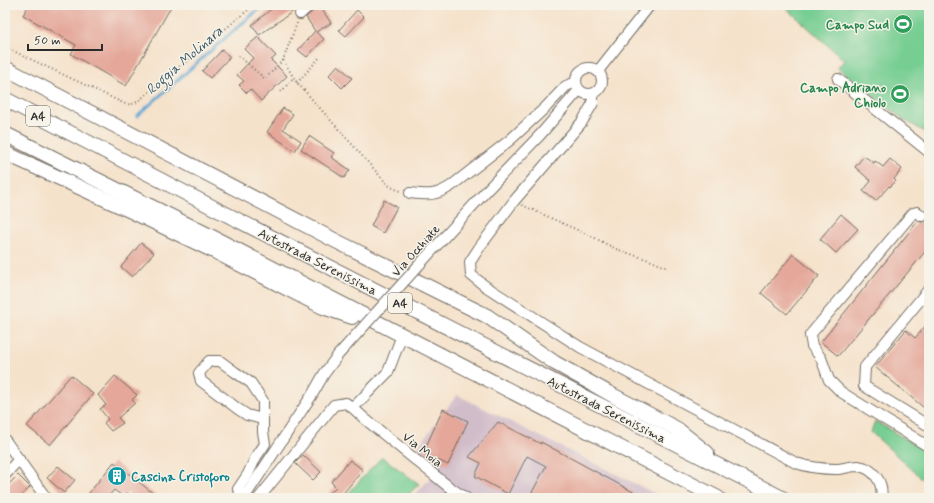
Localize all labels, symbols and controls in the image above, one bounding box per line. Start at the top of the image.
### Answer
sports icon: Campo Sud [892,13,914,35]
place label: Campo Sud [826,17,889,34]
water label: Roggia Molinara [142,22,228,101]
scale bar [28,26,102,52]
text: 50 m [34,33,61,49]
place label: Campo Adriano Chiolo [800,80,886,112]
sports icon: Campo Adriano Chiolo [889,83,911,105]
road number: A4 [26,106,50,126]
street label: Via Occhiate [388,221,444,281]
street label: Autostrada Serenissima [255,225,380,300]
road number: A4 [388,293,412,313]
street label: Autostrada Serenissima [544,373,669,448]
street label: Via Moia [398,429,446,472]
building icon: Cascina Cristoforo [106,465,128,487]
place label: Cascina Cristoforo [131,469,230,488]

